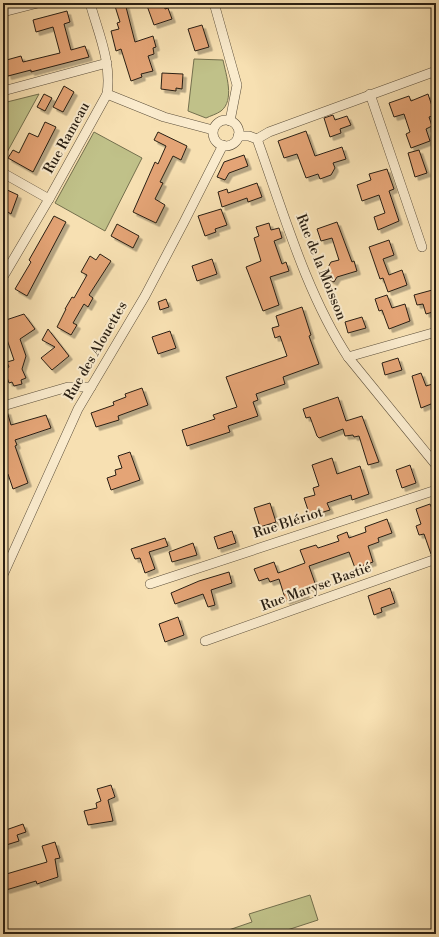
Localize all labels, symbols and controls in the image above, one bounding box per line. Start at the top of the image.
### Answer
street label: Rue Rameau [40,99,94,177]
street label: Rue de la Moisson [291,211,351,323]
street label: Rue des Alouettes [60,298,132,404]
street label: Rue Blériot [251,503,325,543]
street label: Rue Maryse Bastié [258,559,374,615]

